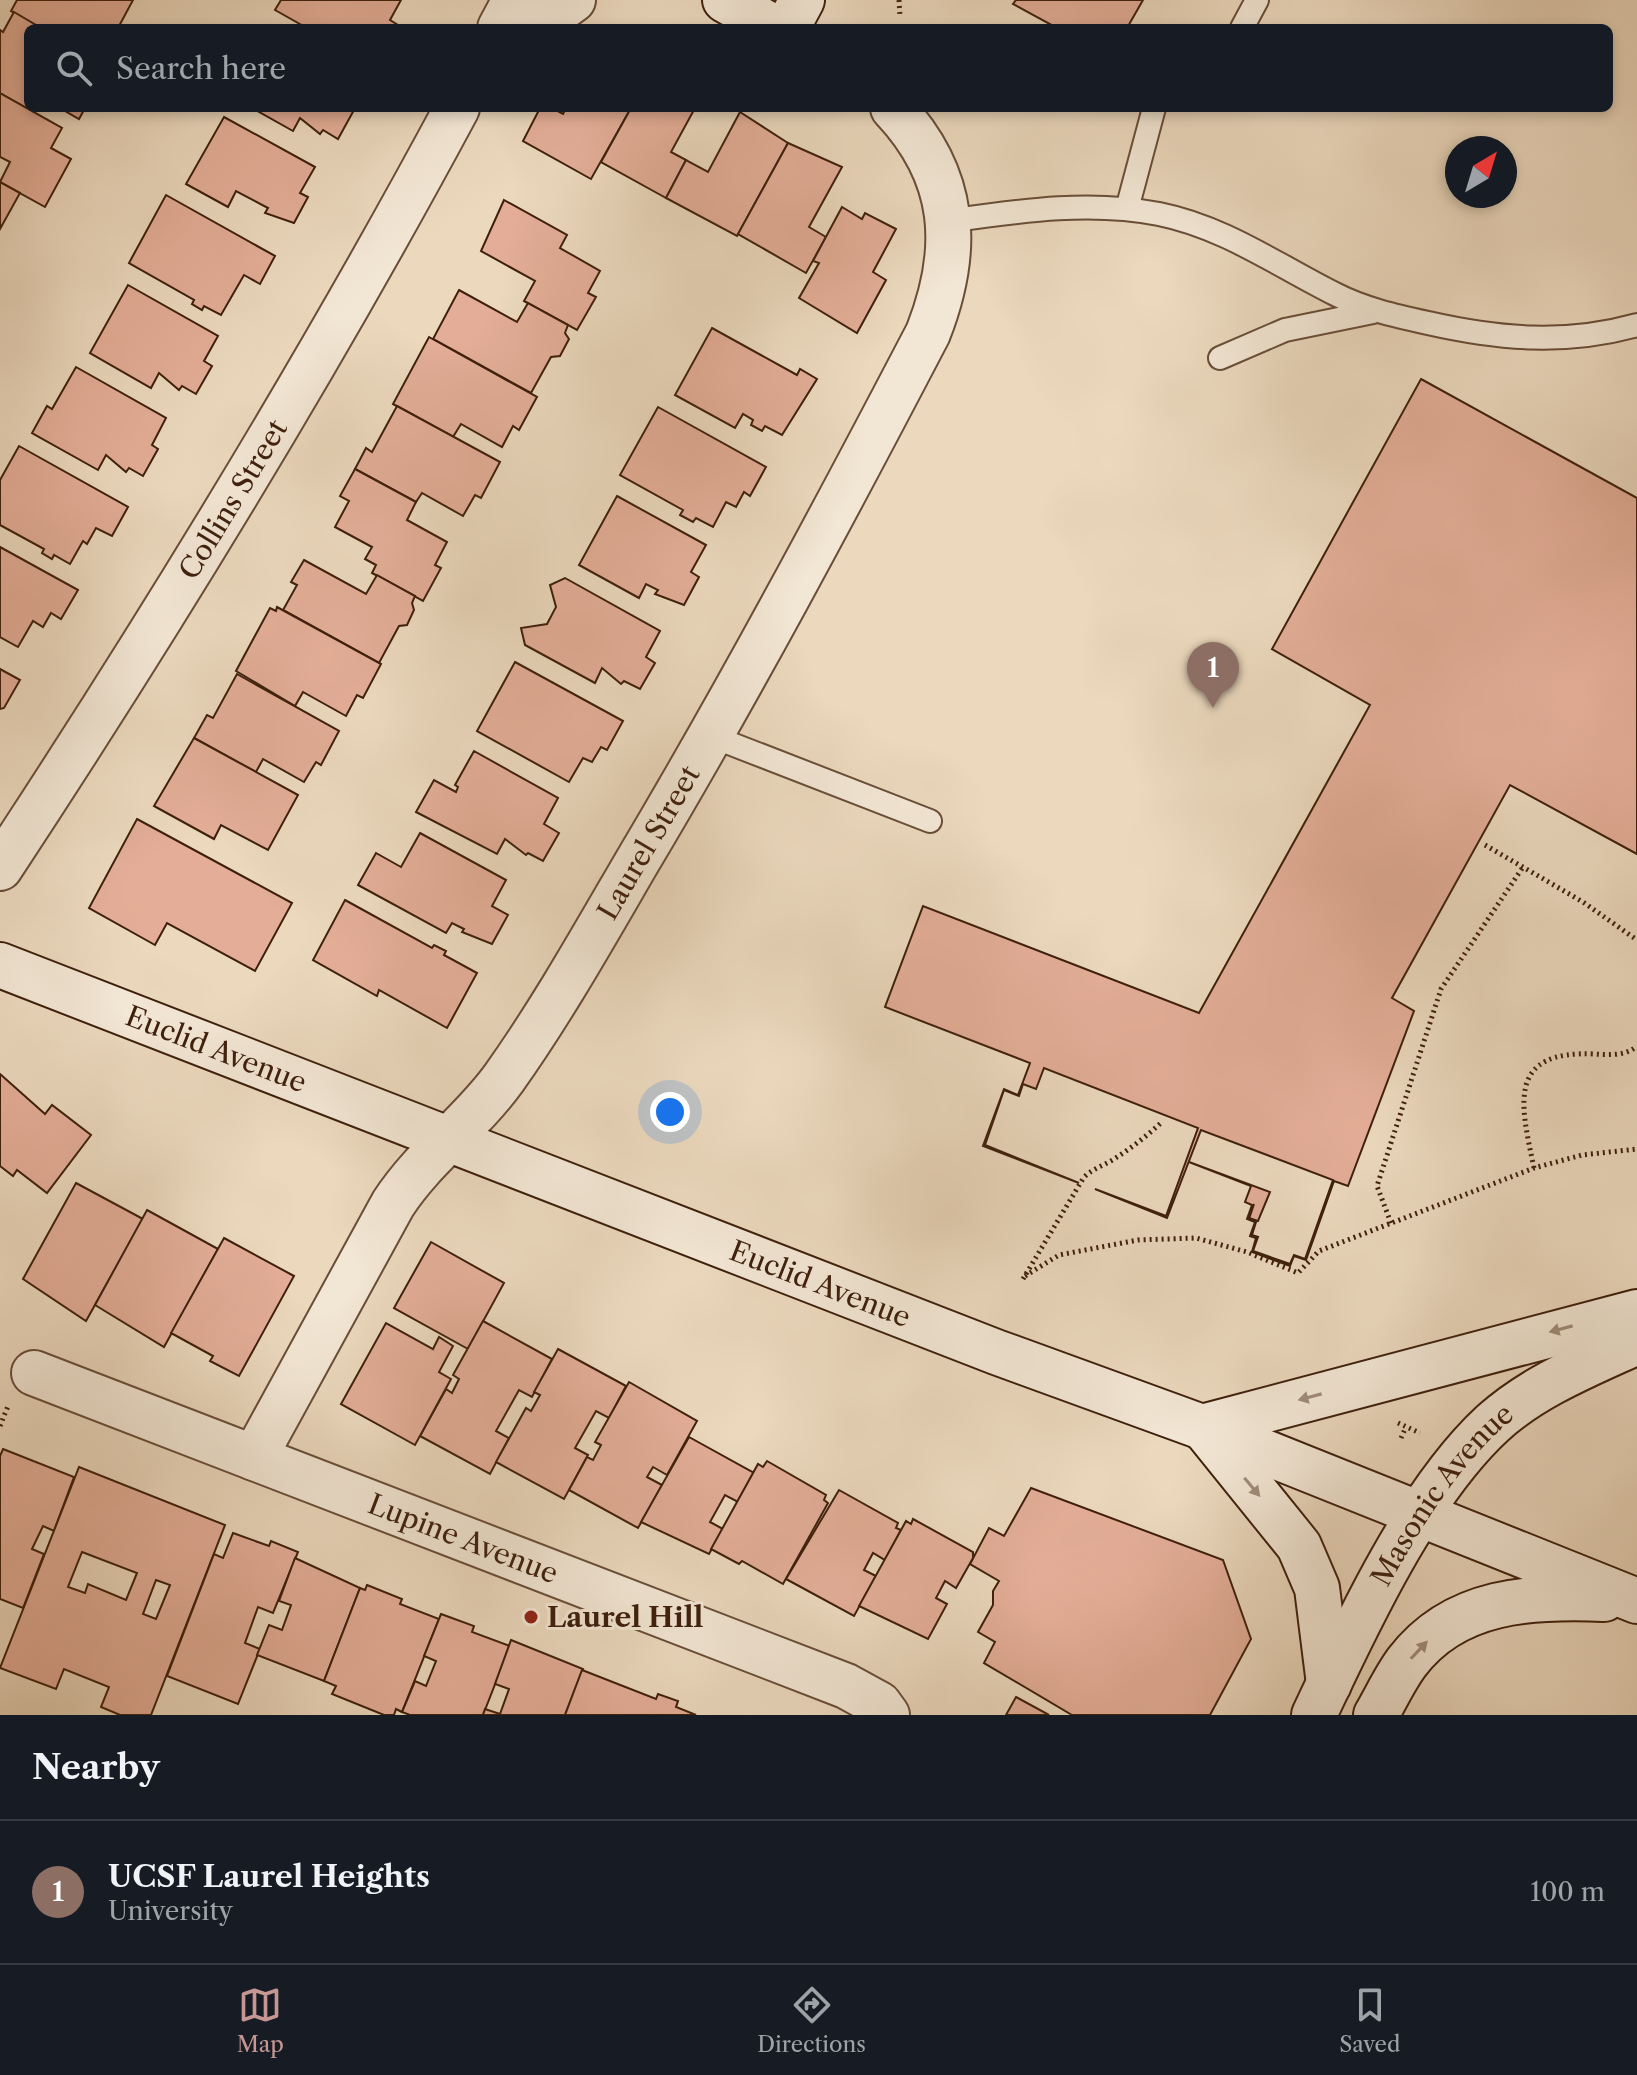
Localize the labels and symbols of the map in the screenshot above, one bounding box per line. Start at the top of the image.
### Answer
north arrow [1445,136,1517,208]
street label: Collins Street [172,413,294,585]
pin: 1 [1187,642,1239,708]
street label: Laurel Street [590,759,707,926]
street label: Euclid Avenue [121,999,311,1099]
your location [650,1092,690,1132]
street label: Euclid Avenue [725,1233,915,1334]
one-way arrow [1549,1324,1574,1336]
one-way arrow [1298,1391,1322,1404]
street label: Masonic Avenue [1364,1396,1520,1592]
one-way arrow [1243,1476,1260,1496]
street label: Lupine Avenue [364,1487,563,1590]
place label: Laurel Hill [547,1600,704,1634]
marker: Laurel Hill [522,1608,540,1626]
one-way arrow [1409,1641,1427,1660]

